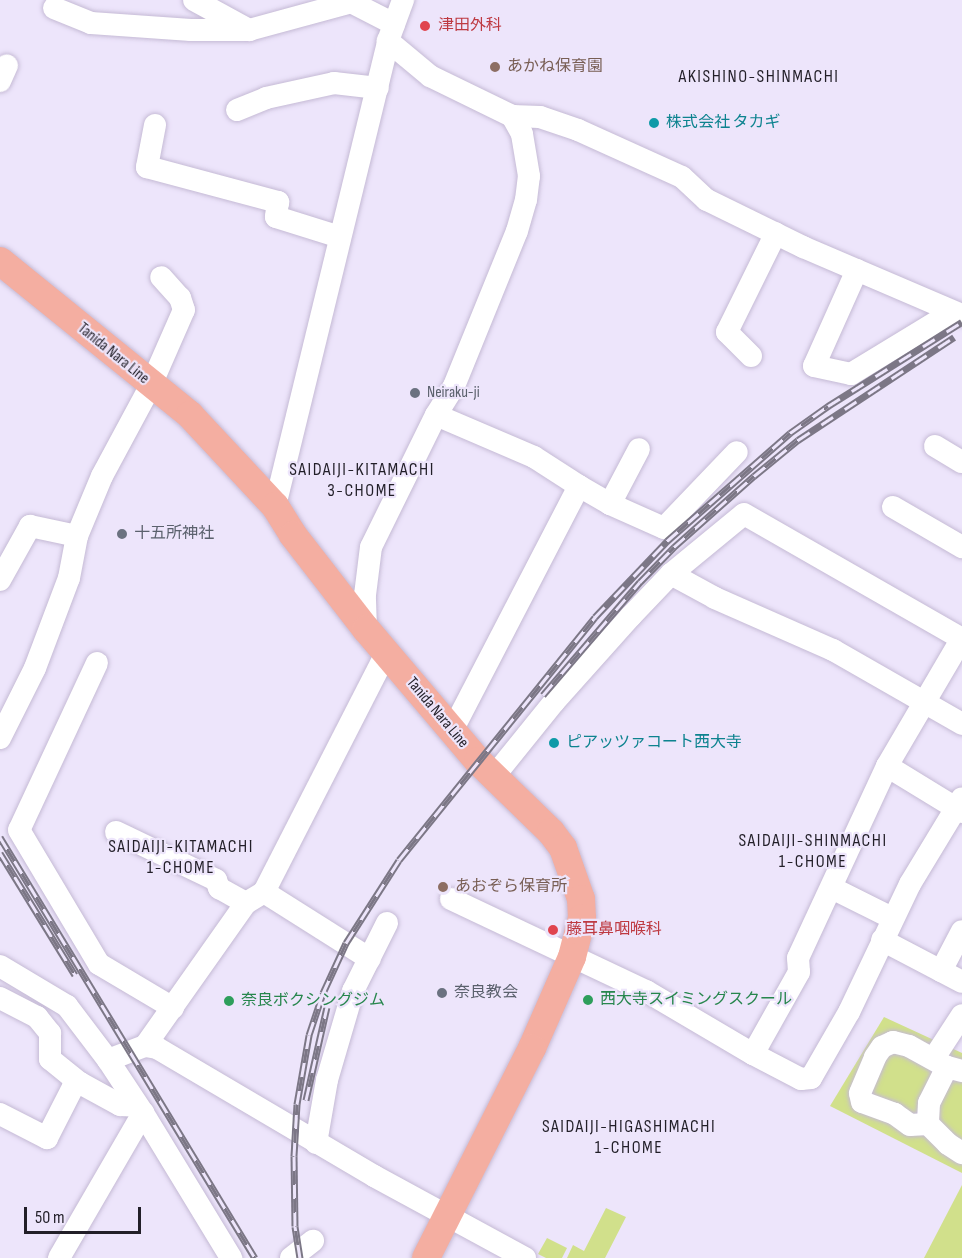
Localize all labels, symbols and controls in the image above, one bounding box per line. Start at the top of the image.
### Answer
place label: 津田外科 [438,16,502,36]
marker: 津田外科 [416,17,434,35]
place label: あかね保育園 [507,57,603,77]
marker: あかね保育園 [488,60,502,74]
district label: AKISHINO-SHINMACHI [679,66,839,88]
place label: 株式会社 タカギ [666,113,781,133]
marker: 株式会社 タカギ [647,116,661,130]
street label: Tanida Nara Line [73,319,153,389]
place label: Neiraku-ji [427,383,480,403]
marker: Neiraku-ji [408,386,422,400]
district label: SAIDAIJI-KITAMACHI 3-CHOME [289,460,435,502]
place label: 十五所神社 [134,524,214,544]
marker: 十五所神社 [115,527,129,541]
street label: Tanida Nara Line [402,674,472,752]
place label: ピアッツァコート西大寺 [566,733,742,753]
marker: ピアッツァコート西大寺 [547,736,561,750]
district label: SAIDAIJI-SHINMACHI 1-CHOME [738,831,888,874]
district label: SAIDAIJI-KITAMACHI 1-CHOME [108,837,254,880]
place label: あおぞら保育所 [455,877,567,897]
marker: あおぞら保育所 [436,880,450,894]
place label: 藤耳鼻咽喉科 [566,920,662,940]
marker: 藤耳鼻咽喉科 [544,921,562,939]
place label: 奈良教会 [454,983,518,1003]
marker: 奈良教会 [435,986,449,1000]
place label: 西大寺スイミングスクール [600,990,792,1010]
place label: 奈良ボクシングジム [241,991,385,1011]
marker: 西大寺スイミングスクール [581,993,595,1007]
marker: 奈良ボクシングジム [222,994,236,1008]
district label: SAIDAIJI-HIGASHIMACHI 1-CHOME [542,1117,716,1160]
scale bar [27,1195,144,1233]
text: 50 m [35,1207,65,1228]

